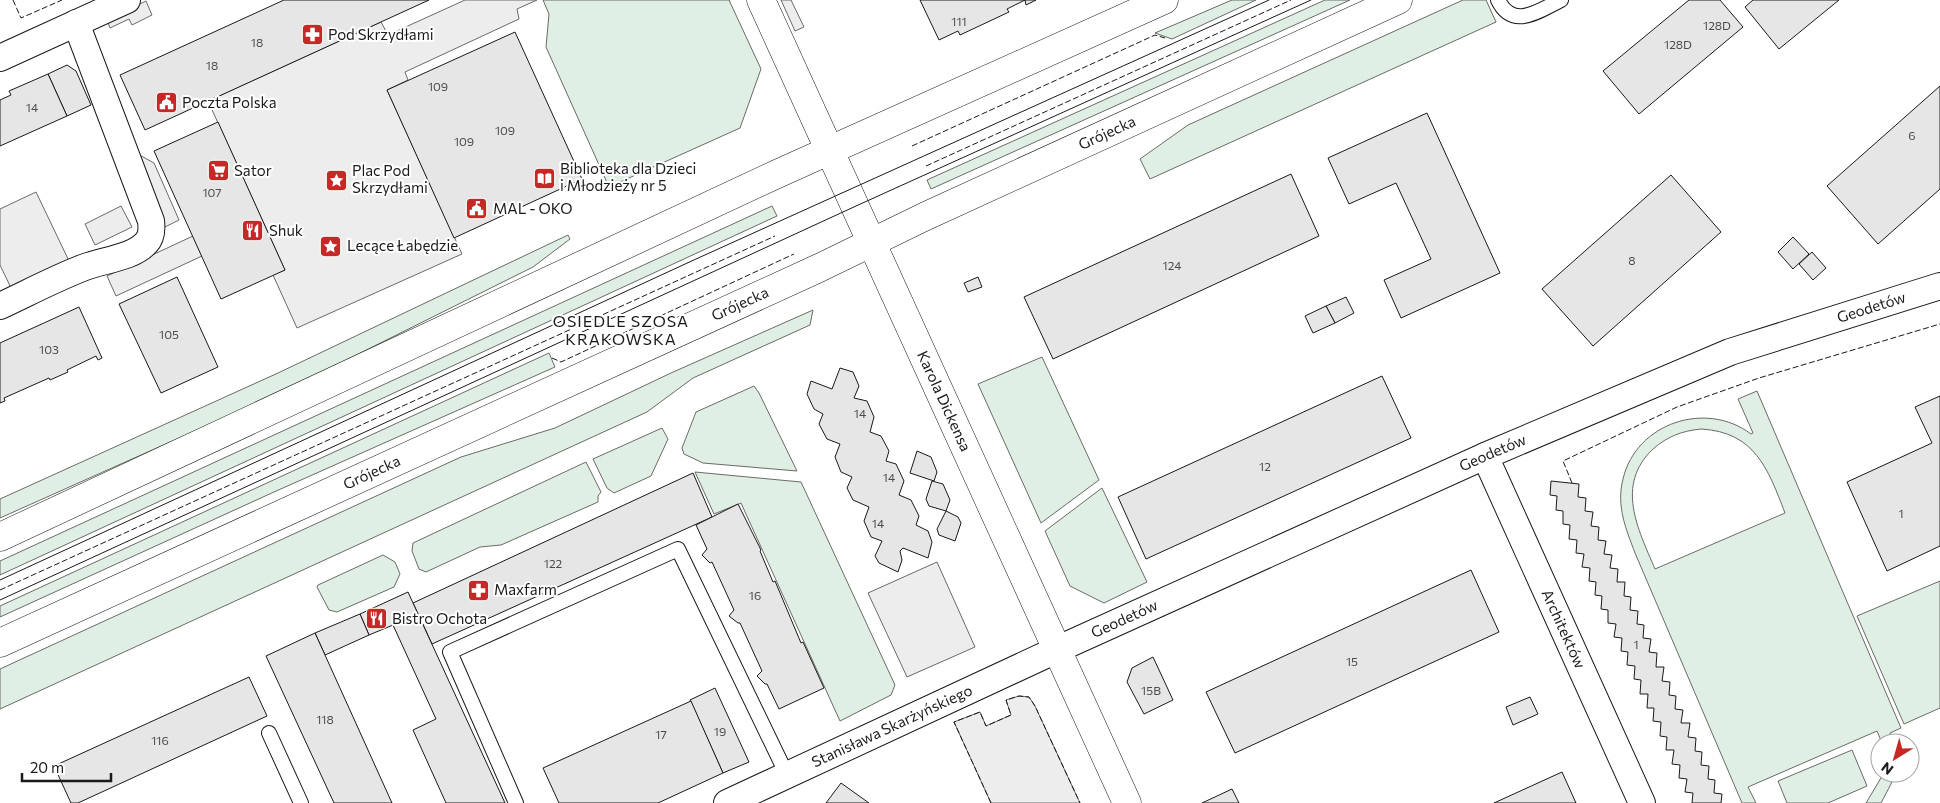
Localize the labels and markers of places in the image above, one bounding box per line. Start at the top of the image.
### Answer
pharmacy icon: Pod Skrzydłami [300,23,324,47]
place label: Pod Skrzydłami [328,25,434,43]
public building icon: Poczta Polska [154,91,178,115]
place label: Poczta Polska [182,93,277,111]
supermarket icon: Sator [206,159,230,183]
place label: Biblioteka dla Dzieci i Młodzieży nr 5 [560,159,696,194]
place label: Sator [234,161,272,179]
place label: Plac Pod Skrzydłami [352,161,428,196]
library icon: Biblioteka dla Dzieci i Młodzieży nr 5 [532,166,556,190]
place icon: Plac Pod Skrzydłami [324,168,348,192]
public building icon: MAL - OKO [465,197,489,221]
place label: MAL - OKO [493,199,572,217]
restaurant icon: Shuk [241,219,265,243]
place label: Shuk [269,221,303,239]
place icon: Lecące Łabędzie [319,234,343,258]
place label: Lecące Łabędzie [347,236,458,254]
pharmacy icon: Maxfarm [466,578,490,602]
place label: Maxfarm [494,580,557,598]
restaurant icon: Bistro Ochota [364,607,388,631]
place label: Bistro Ochota [392,609,487,627]

